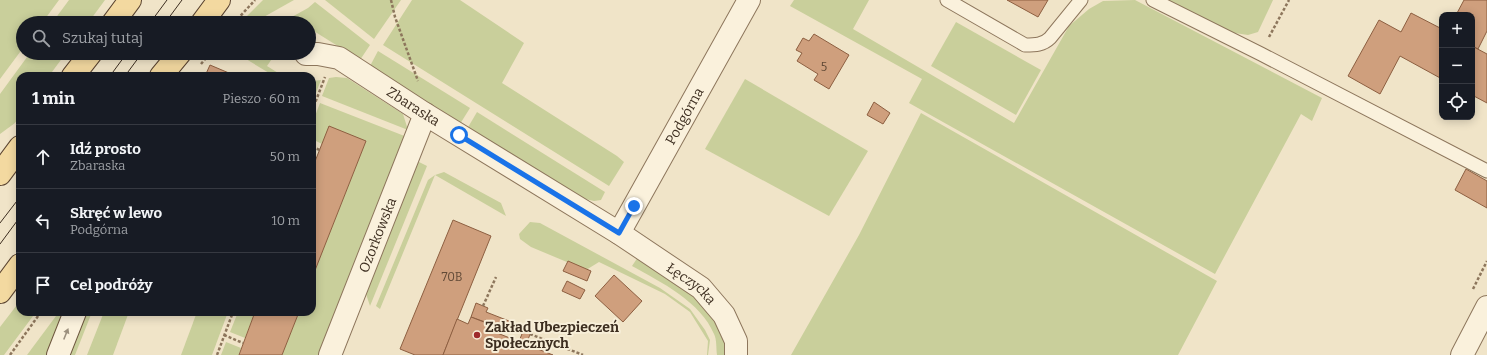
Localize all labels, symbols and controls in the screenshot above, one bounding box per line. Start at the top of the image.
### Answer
map controls [1439,12,1475,120]
button: + [1439,12,1475,48]
search box [16,16,316,60]
icon: search [30,27,52,49]
text: Szukaj tutaj [62,29,143,47]
button: − [1439,48,1475,84]
house number: 5 [821,60,827,74]
street label: Zbaraska [383,83,443,130]
street label: Podgórna [662,84,708,148]
button: locate [1439,84,1475,120]
text: 1 min [32,88,75,109]
text: Pieszo · 60 m [223,91,300,106]
route start [450,126,468,144]
text: Idź prosto [70,140,141,158]
icon: ahead [32,146,54,168]
text: 50 m [270,149,300,164]
text: Zbaraska [70,158,125,173]
street label: Ozorkowska [355,195,400,275]
route end [625,197,643,215]
text: Skręć w lewo [70,204,162,222]
icon: left [32,210,54,232]
text: 10 m [271,213,300,228]
text: Podgórna [70,222,128,237]
street label: Łęczycka [663,259,720,308]
house number: 70B [441,270,463,284]
icon: arrive [32,274,54,296]
text: Cel podróży [70,276,153,294]
place label: Zakład Ubezpieczeń Społecznych [485,319,619,352]
one-way arrow [64,327,70,339]
marker: Zakład Ubezpieczeń Społecznych [472,330,482,340]

